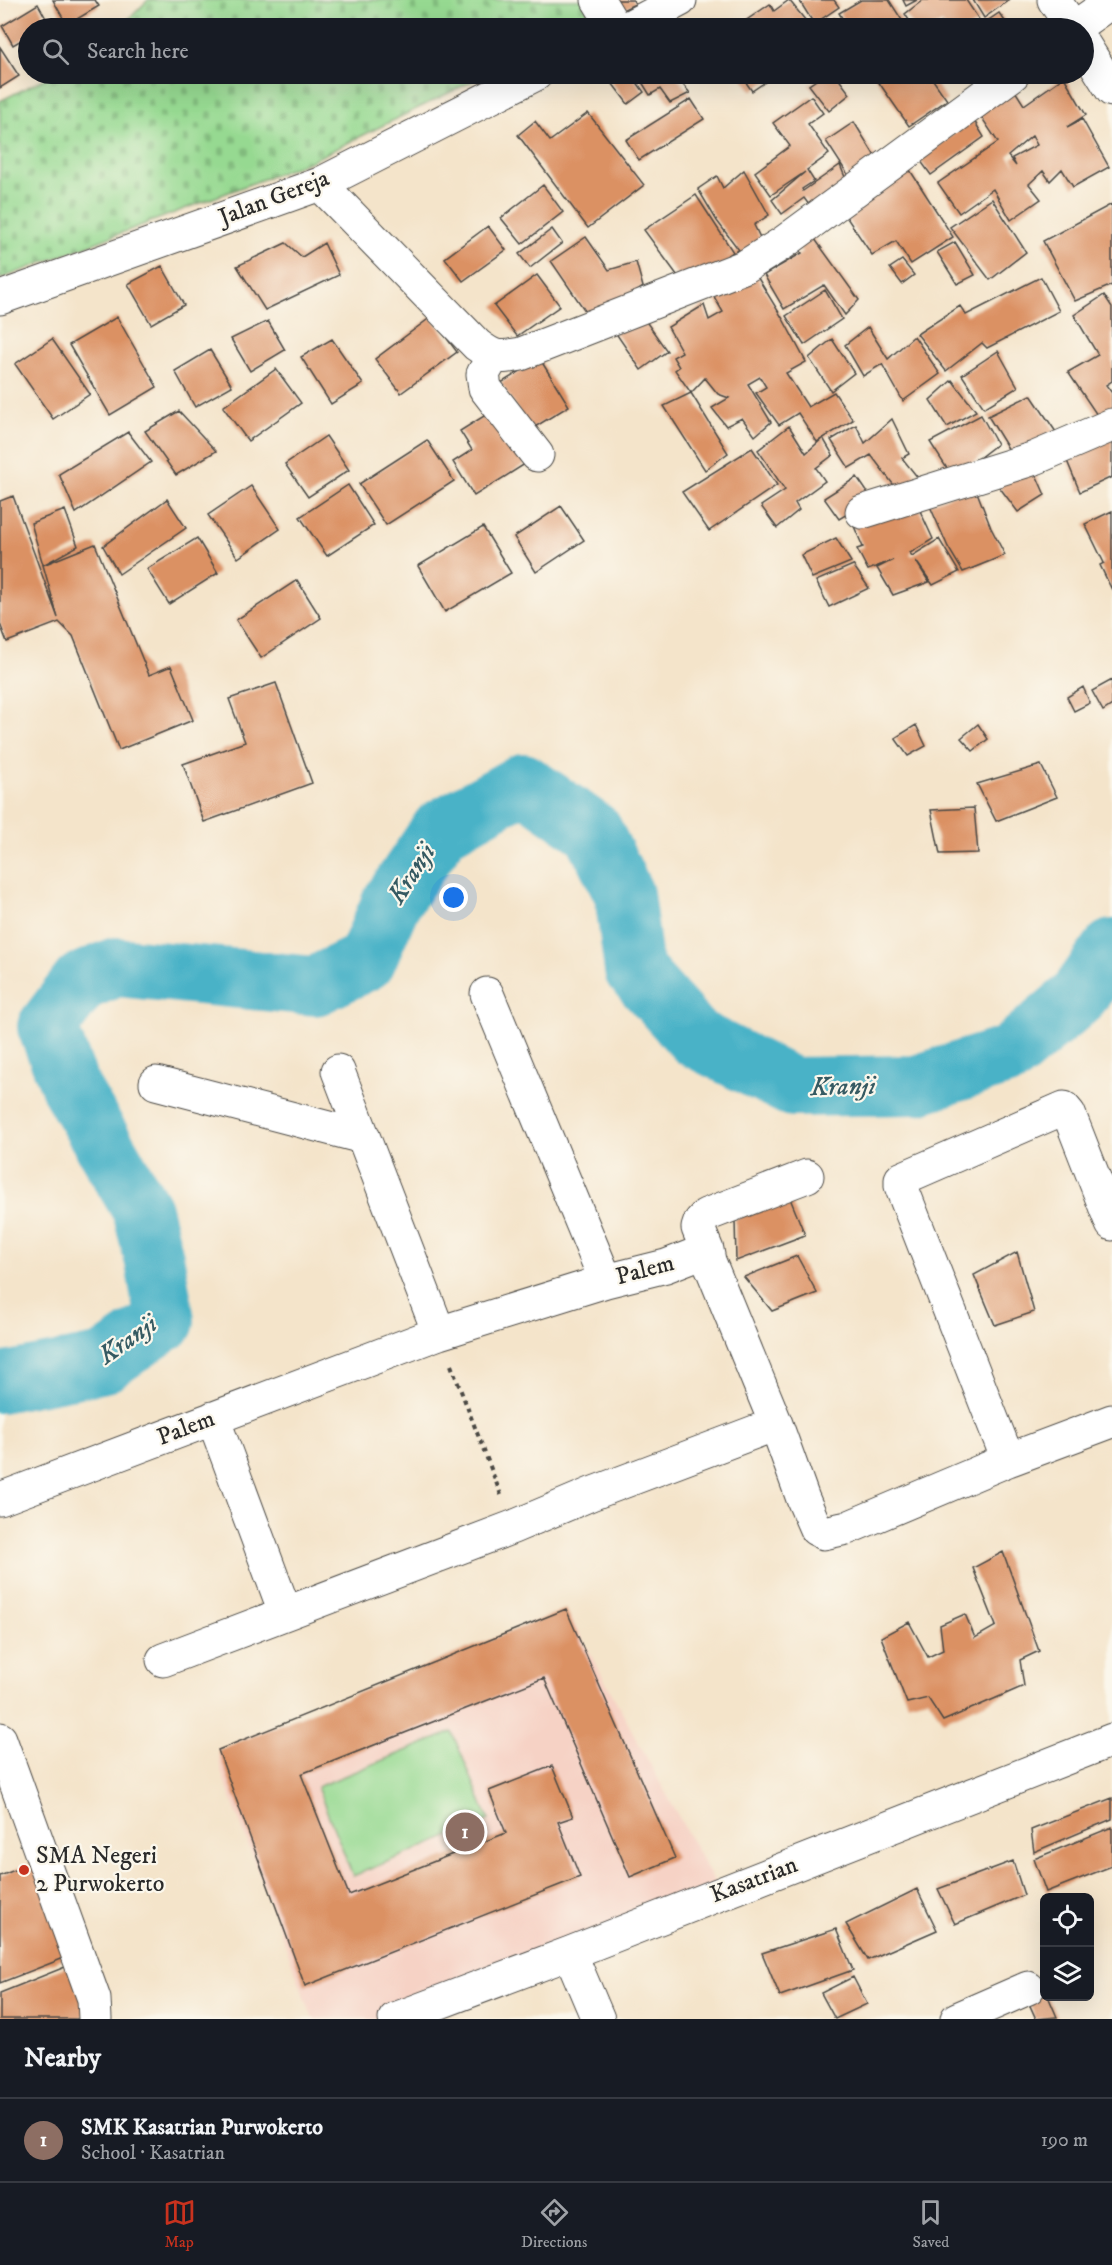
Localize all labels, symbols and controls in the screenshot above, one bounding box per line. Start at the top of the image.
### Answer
search box [18,18,1094,84]
icon: search [39,35,72,68]
text: Search here [87,38,189,65]
street label: Jalan Gereja [213,163,334,233]
water label: Kranji [380,836,445,911]
your location [439,883,468,912]
water label: Kranji [809,1070,878,1104]
street label: Palem [613,1248,677,1292]
water label: Kranji [91,1307,166,1373]
street label: Palem [153,1403,219,1453]
pin: 1 [446,1810,484,1854]
place label: SMA Negeri 2 Purwokerto [36,1841,164,1899]
street label: Kasatrian [706,1850,802,1910]
marker: SMA Negeri 2 Purwokerto [17,1863,31,1877]
map controls [1040,1893,1094,2001]
button: locate [1040,1893,1094,1947]
button: layers [1040,1947,1094,2001]
text: Nearby [24,2042,101,2075]
text: SMK Kasatrian Purwokerto [81,2114,323,2141]
text: 1 [40,2128,47,2153]
text: 190 m [1041,2128,1088,2153]
text: School · Kasatrian [81,2141,225,2166]
tab: Map [163,2196,196,2252]
tab: Directions [521,2196,587,2252]
tab: Saved [913,2196,949,2252]

